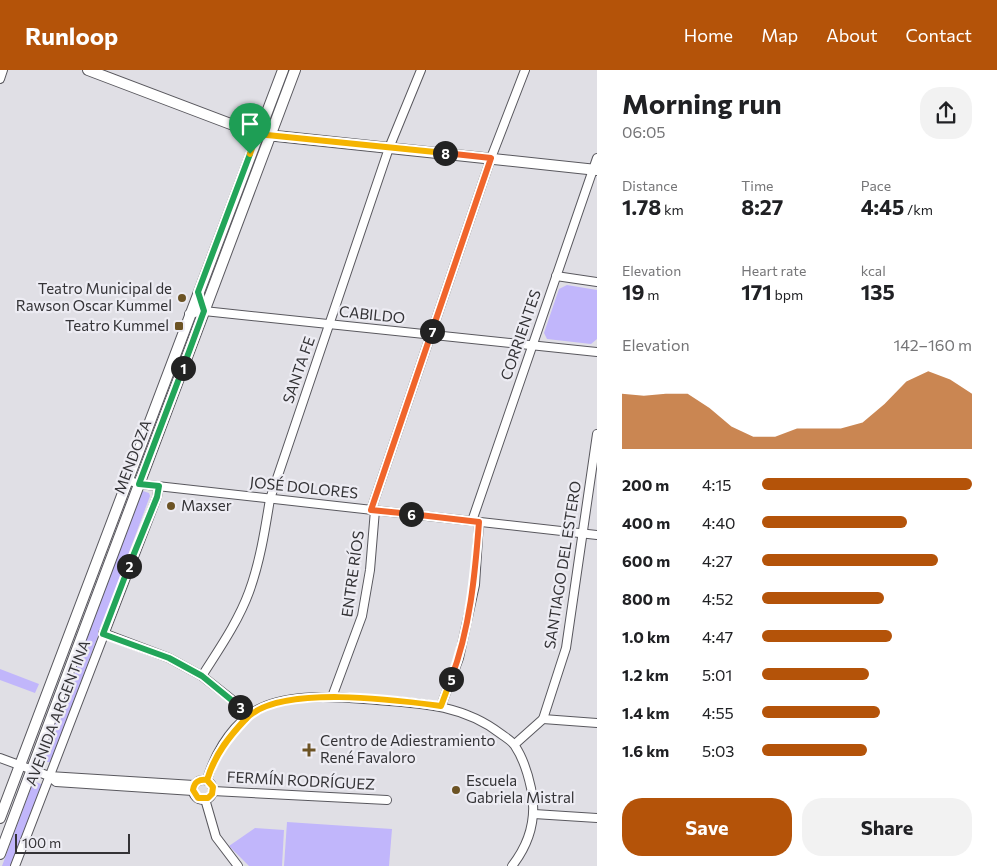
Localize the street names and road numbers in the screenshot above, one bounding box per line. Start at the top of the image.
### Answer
street label: CORRIENTES [496,287,544,382]
street label: CABILDO [338,302,406,326]
street label: SANTA FE [278,334,318,405]
street label: MENDOZA [110,417,154,496]
street label: JOSÉ DOLORES [249,471,359,502]
street label: SANTIAGO DEL ESTERO [540,480,584,650]
street label: ENTRE RÍOS [336,529,367,618]
street label: AVENIDA ARGENTINA [21,637,93,788]
street label: FERMÍN RODRÍGUEZ [226,766,376,793]

